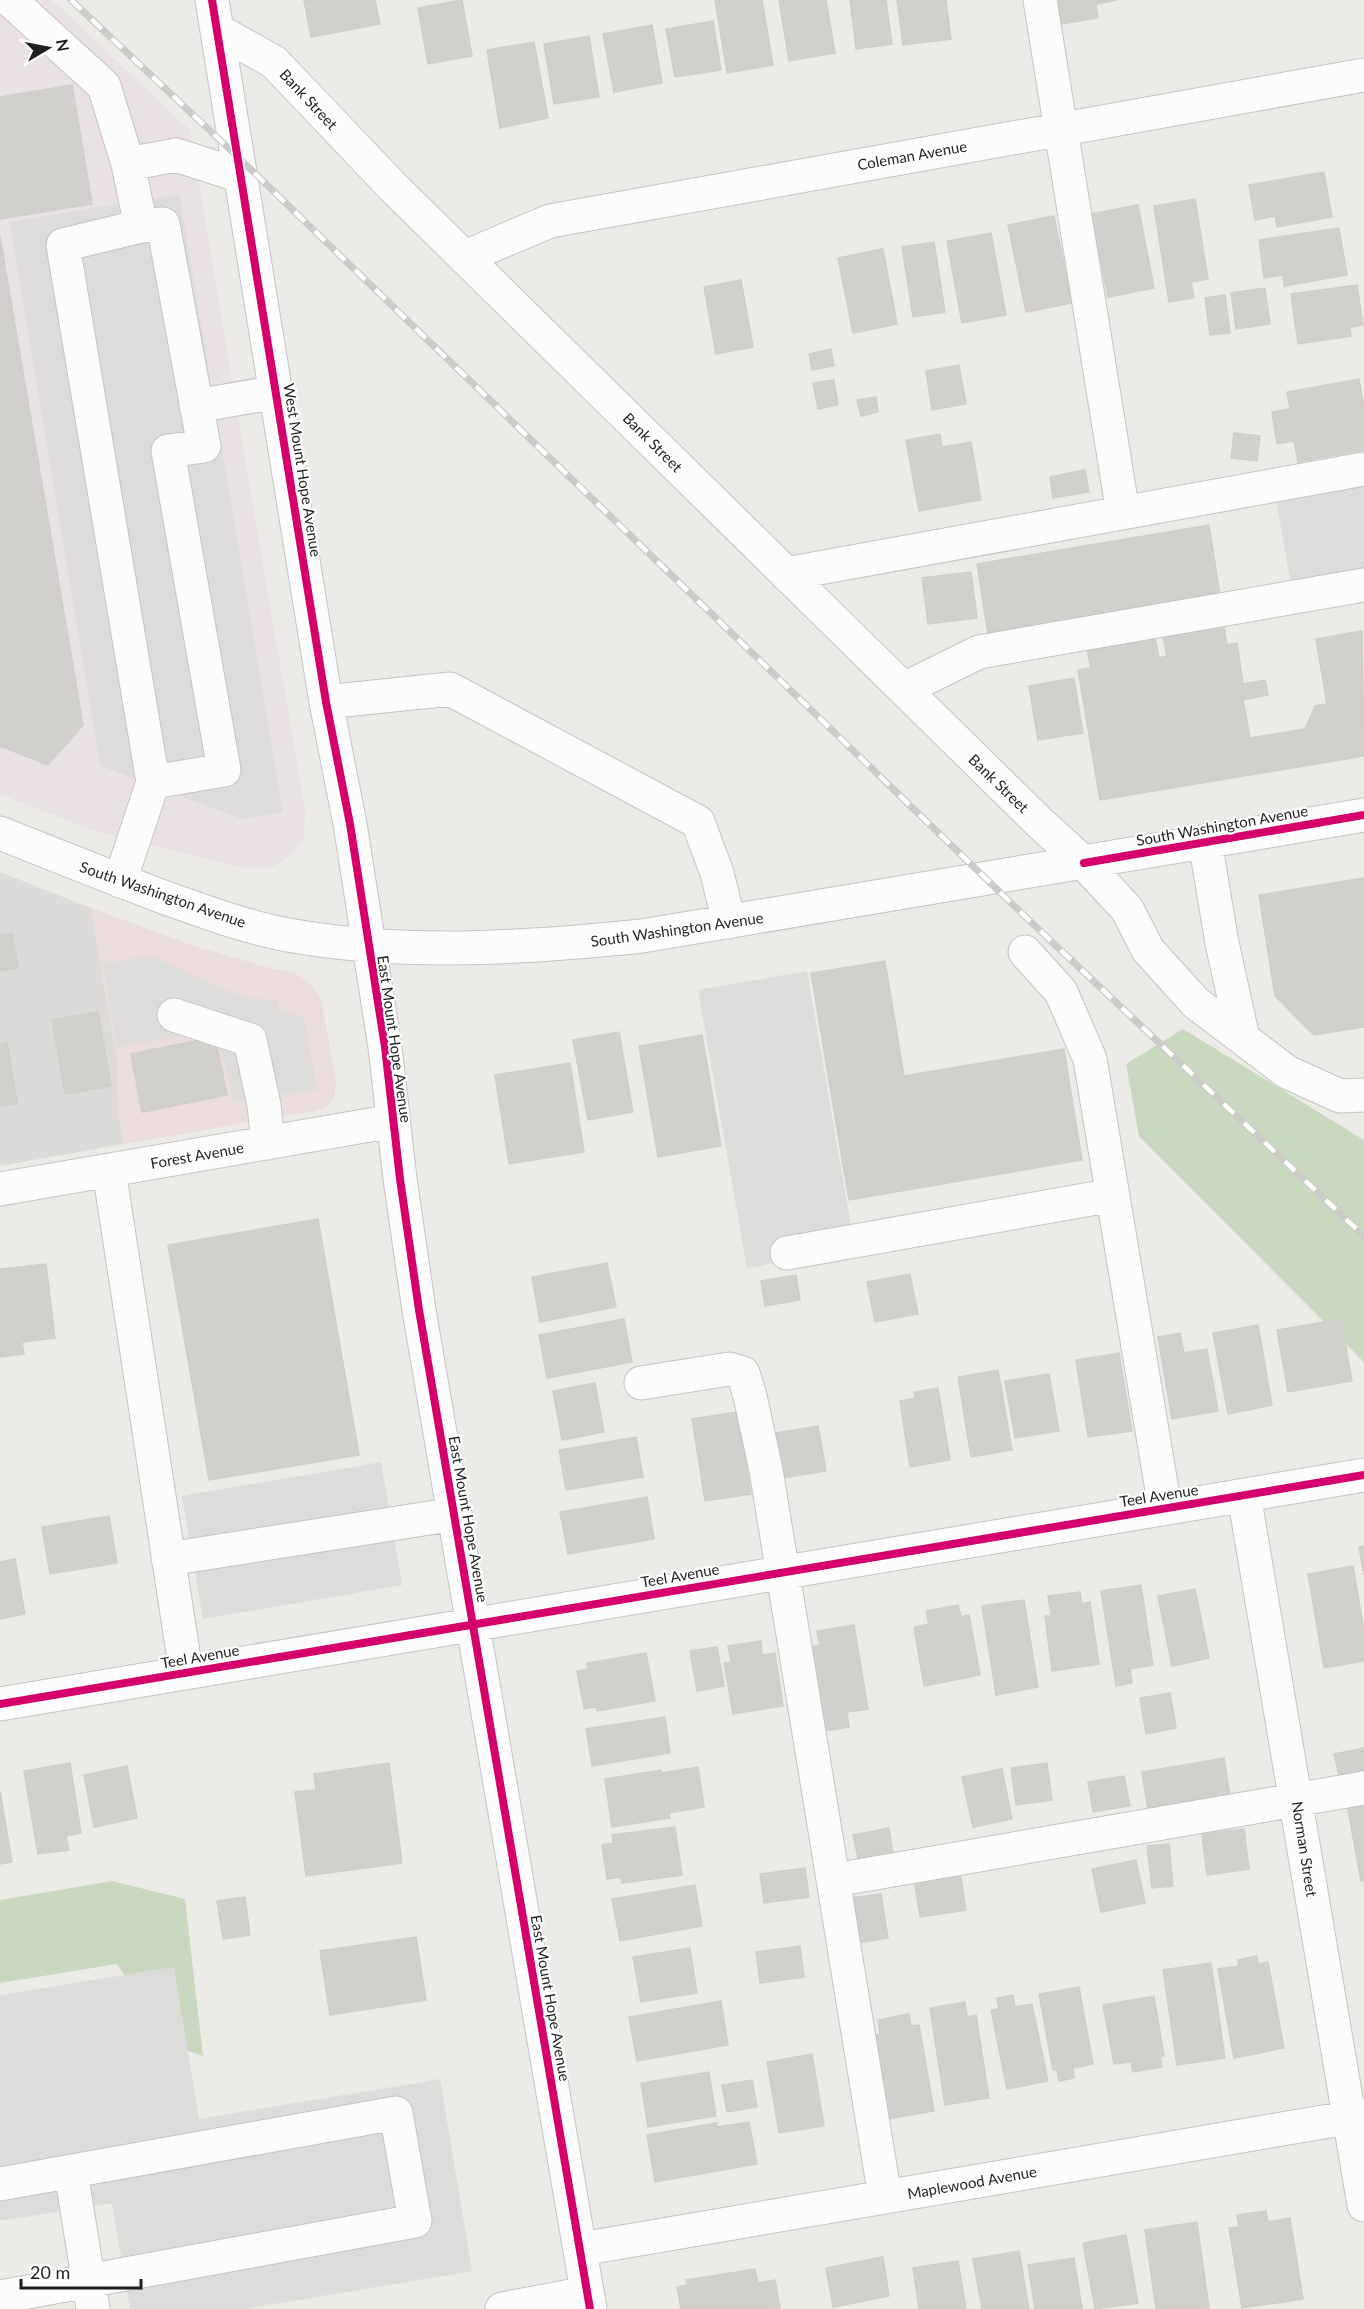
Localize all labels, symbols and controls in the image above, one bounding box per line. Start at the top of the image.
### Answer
north arrow [18,18,78,78]
text: N [53,38,74,53]
street label: Bank Street [276,65,342,134]
street label: Coleman Avenue [856,136,968,174]
street label: West Mount Hope Avenue [280,382,326,558]
street label: Bank Street [620,409,687,476]
street label: Bank Street [965,750,1033,816]
street label: South Washington Avenue [1135,801,1309,849]
street label: South Washington Avenue [78,857,248,931]
street label: South Washington Avenue [589,908,765,950]
street label: East Mount Hope Avenue [374,954,416,1124]
street label: Forest Avenue [149,1138,245,1172]
street label: East Mount Hope Avenue [445,1434,493,1604]
street label: Teel Avenue [1118,1480,1200,1510]
street label: Teel Avenue [639,1559,721,1591]
street label: Teel Avenue [159,1640,241,1672]
street label: Norman Street [1289,1800,1322,1899]
street label: East Mount Hope Avenue [527,1913,575,2083]
street label: Maplewood Avenue [906,2162,1038,2202]
scale bar [21,2252,141,2290]
text: 20 m [30,2261,70,2283]

